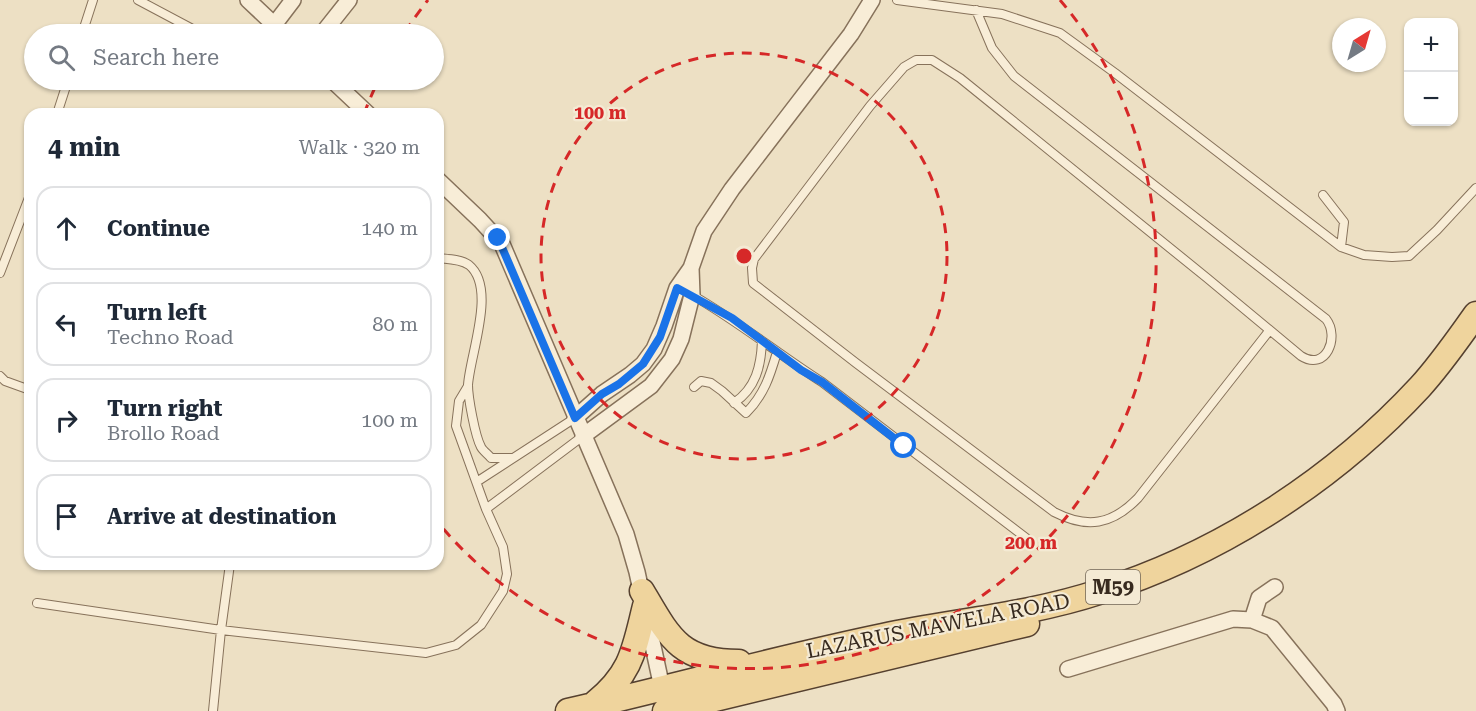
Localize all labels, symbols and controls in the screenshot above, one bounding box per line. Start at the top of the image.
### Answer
north arrow [1332,18,1386,72]
map controls [1404,18,1458,126]
button: + [1404,18,1458,72]
search box [24,24,444,90]
icon: search [45,41,78,74]
text: Search here [93,45,219,70]
button: − [1404,72,1458,126]
text: 100 m [574,102,627,123]
text: 4 min [48,132,120,162]
text: Walk · 320 m [299,135,420,159]
icon: ahead [50,212,83,245]
text: Continue [107,216,210,241]
text: 140 m [361,216,418,240]
route end [484,224,510,250]
centre of rings [734,246,754,266]
text: Turn left [107,300,207,325]
icon: left [50,308,83,341]
text: 80 m [372,312,418,336]
text: Techno Road [107,325,234,349]
text: Turn right [107,396,222,421]
icon: right [50,404,83,437]
text: 100 m [361,408,418,432]
text: Brollo Road [107,421,220,445]
route start [890,432,916,458]
icon: arrive [50,500,83,533]
text: Arrive at destination [107,504,336,529]
text: 200 m [1005,532,1058,553]
road number: M59 [1086,570,1140,604]
street label: LAZARUS MAWELA ROAD [804,589,1072,663]

